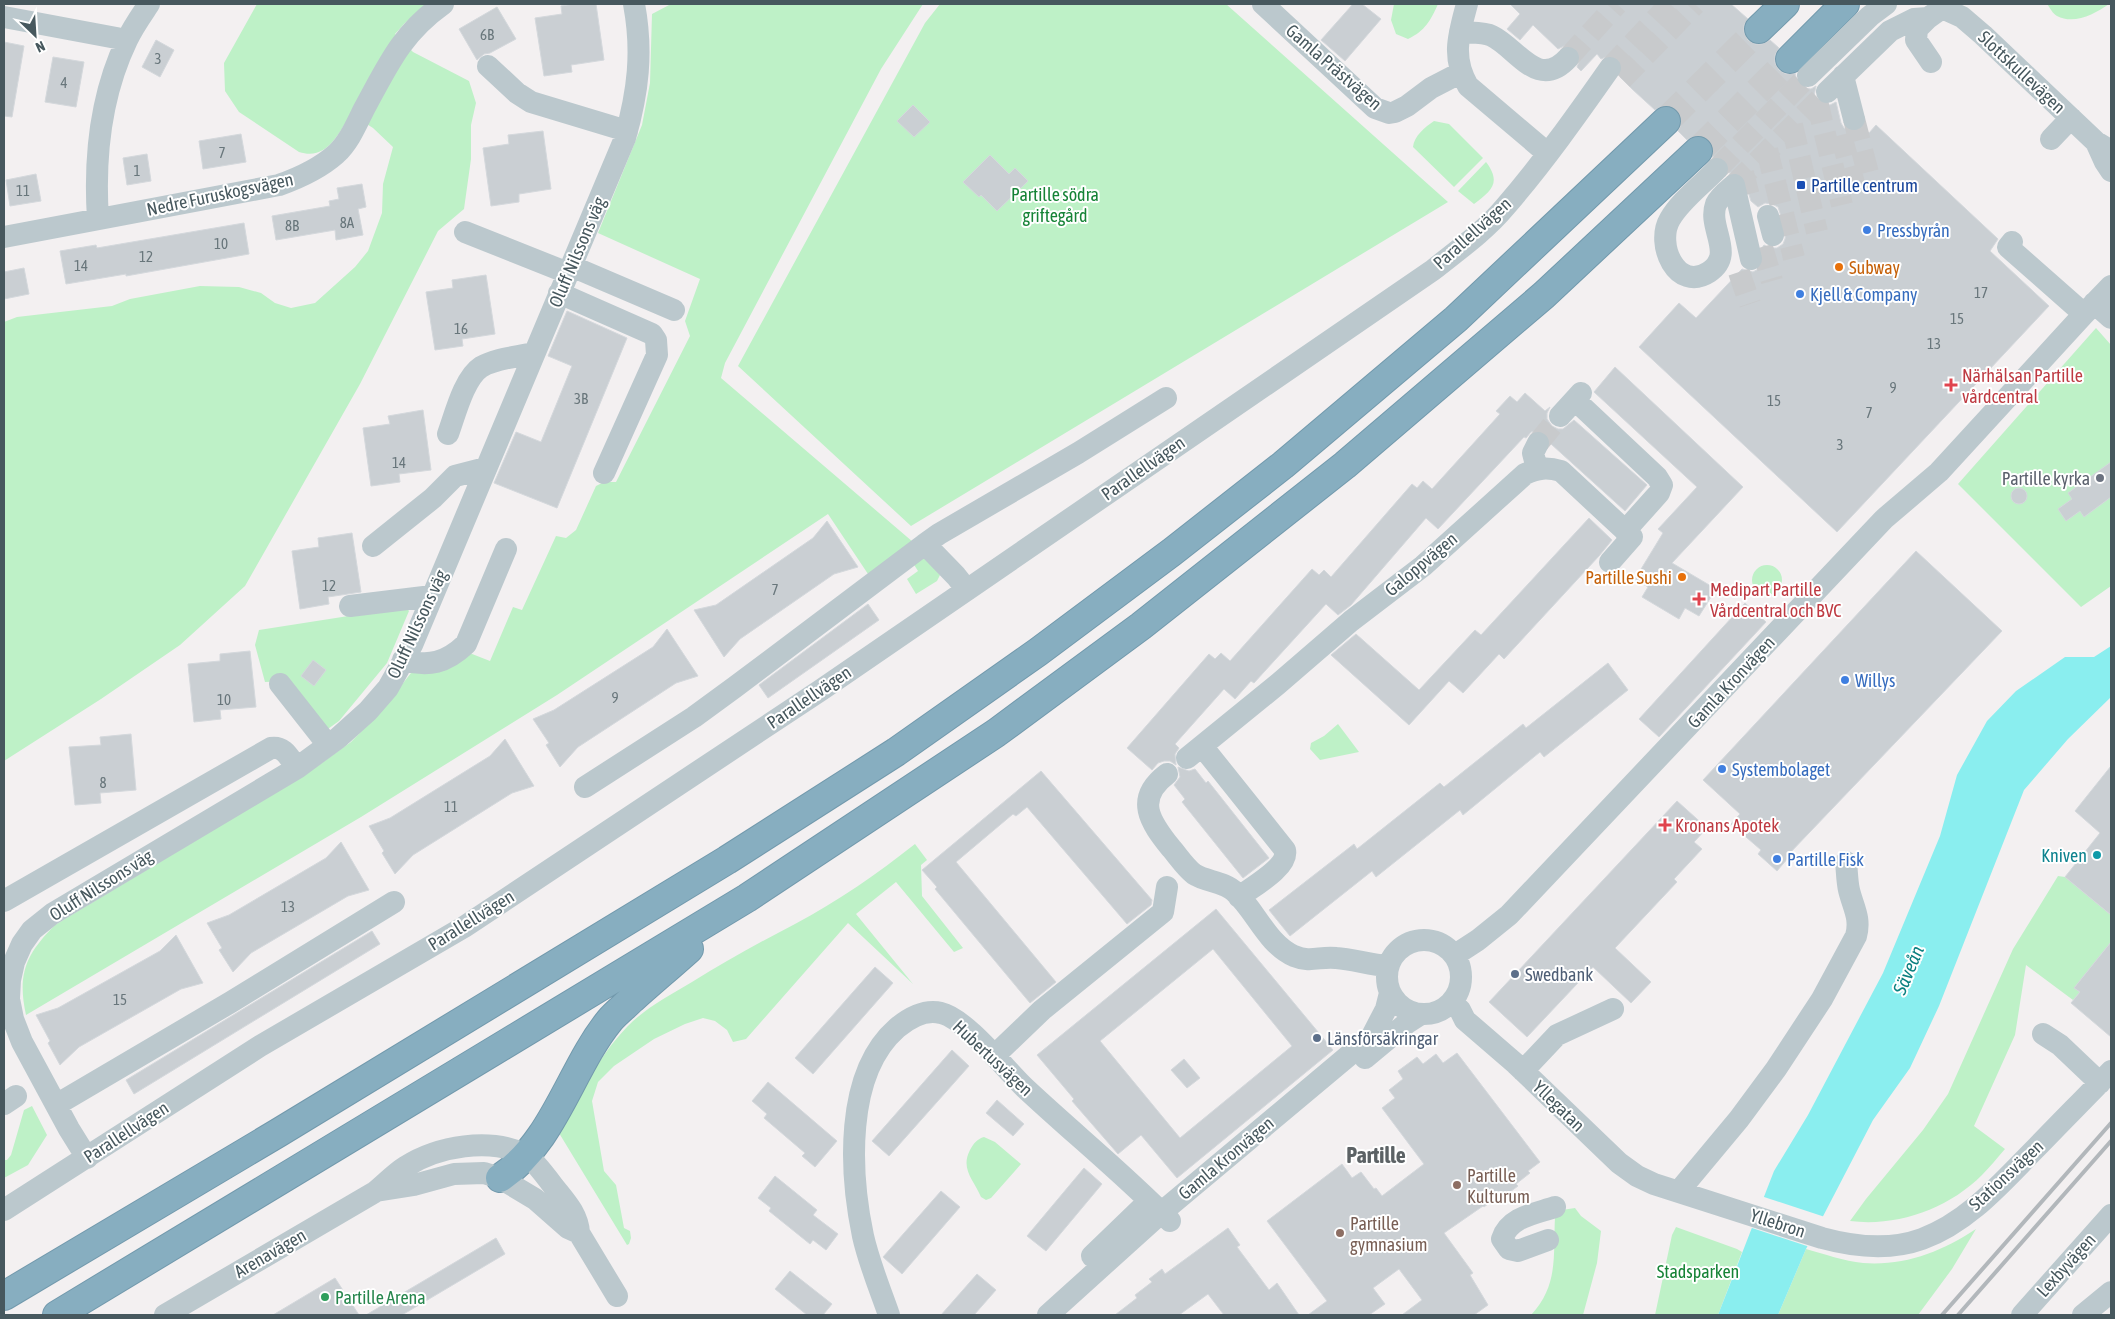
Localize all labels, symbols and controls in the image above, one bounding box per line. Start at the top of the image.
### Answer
north arrow [10,10,60,60]
street label: Gamla Prästvägen [1282,20,1386,114]
house number: 6B [480,26,494,43]
street label: Slottskullevägen [1974,26,2070,118]
text: N [33,38,48,56]
house number: 3 [154,50,162,67]
house number: 4 [60,74,68,91]
house number: 7 [218,144,226,161]
house number: 1 [133,162,141,179]
street label: Nedre Furuskogsvägen [145,168,295,220]
place label: Partille centrum [1811,175,1918,196]
marker: Partille centrum [1795,179,1807,191]
house number: 11 [16,182,30,199]
park label: Partille södra griftegård [1011,184,1099,226]
street label: Oluff Nilssons väg [544,193,610,310]
street label: Parallellvägen [1429,193,1515,273]
house number: 8A [340,214,355,231]
house number: 8B [285,217,299,234]
place label: Pressbyrån [1877,220,1950,241]
marker: Pressbyrån [1861,224,1873,236]
house number: 10 [214,235,228,252]
house number: 12 [139,248,153,265]
house number: 14 [74,257,88,274]
place label: Subway [1849,257,1900,278]
marker: Subway [1833,261,1845,273]
place label: Kjell & Company [1810,284,1918,305]
house number: 17 [1974,284,1988,301]
marker: Kjell & Company [1794,288,1806,300]
house number: 15 [1950,310,1964,327]
house number: 16 [454,320,468,337]
house number: 13 [1927,335,1941,352]
place label: Närhälsan Partille vårdcentral [1962,365,2083,407]
marker: Närhälsan Partille vårdcentral [1944,378,1958,392]
house number: 9 [1889,379,1897,396]
house number: 3B [574,390,588,407]
house number: 15 [1767,392,1781,409]
house number: 7 [1865,404,1873,421]
street label: Parallellvägen [1097,432,1189,504]
house number: 3 [1836,436,1844,453]
house number: 14 [392,454,406,471]
place label: Partille kyrka [2002,468,2090,489]
marker: Partille kyrka [2094,472,2106,484]
street label: Galoppvägen [1381,528,1461,600]
street label: Oluff Nilssons väg [383,566,452,682]
place label: Partille Sushi [1585,567,1672,588]
marker: Partille Sushi [1676,571,1688,583]
house number: 12 [322,577,336,594]
place label: Medipart Partille Vårdcentral och BVC [1710,579,1841,621]
house number: 7 [771,581,779,598]
marker: Medipart Partille Vårdcentral och BVC [1692,592,1706,606]
street label: Gamla Kronvägen [1683,632,1779,732]
street label: Parallellvägen [763,661,855,733]
place label: Willys [1855,670,1895,691]
marker: Willys [1839,674,1851,686]
house number: 9 [611,689,619,706]
house number: 10 [217,691,231,708]
place label: Systembolaget [1732,759,1830,780]
marker: Systembolaget [1716,763,1728,775]
house number: 8 [99,774,107,791]
house number: 11 [444,798,458,815]
place label: Kronans Apotek [1675,815,1779,836]
marker: Kronans Apotek [1659,819,1671,831]
street label: Oluff Nilssons väg [45,845,157,925]
place label: Kniven [2041,845,2087,866]
place label: Partille Fisk [1787,849,1864,870]
marker: Kniven [2091,849,2103,861]
marker: Partille Fisk [1771,853,1783,865]
street label: Parallellvägen [424,885,518,955]
house number: 13 [281,898,295,915]
water label: Säveån [1888,942,1928,999]
place label: Swedbank [1525,964,1593,985]
marker: Swedbank [1509,968,1521,980]
house number: 15 [113,991,127,1008]
street label: Hubertusvägen [949,1016,1037,1100]
place label: Länsförsäkringar [1327,1028,1439,1049]
marker: Länsförsäkringar [1311,1032,1323,1044]
street label: Yllegatan [1529,1076,1589,1136]
street label: Parallellvägen [80,1097,172,1167]
street label: Gamla Kronvägen [1174,1112,1278,1204]
street label: Stationsvägen [1965,1135,2047,1215]
district label: Partille [1346,1142,1406,1168]
place label: Partille Kulturum [1467,1165,1530,1207]
marker: Partille Kulturum [1451,1179,1463,1191]
street label: Yllebron [1748,1204,1808,1242]
place label: Partille gymnasium [1350,1213,1427,1255]
street label: Arenavägen [230,1224,310,1282]
marker: Partille gymnasium [1334,1227,1346,1239]
street label: Lexbyvägen [2032,1229,2100,1301]
park label: Stadsparken [1657,1261,1739,1282]
place label: Partille Arena [335,1287,426,1308]
marker: Partille Arena [319,1291,331,1303]

